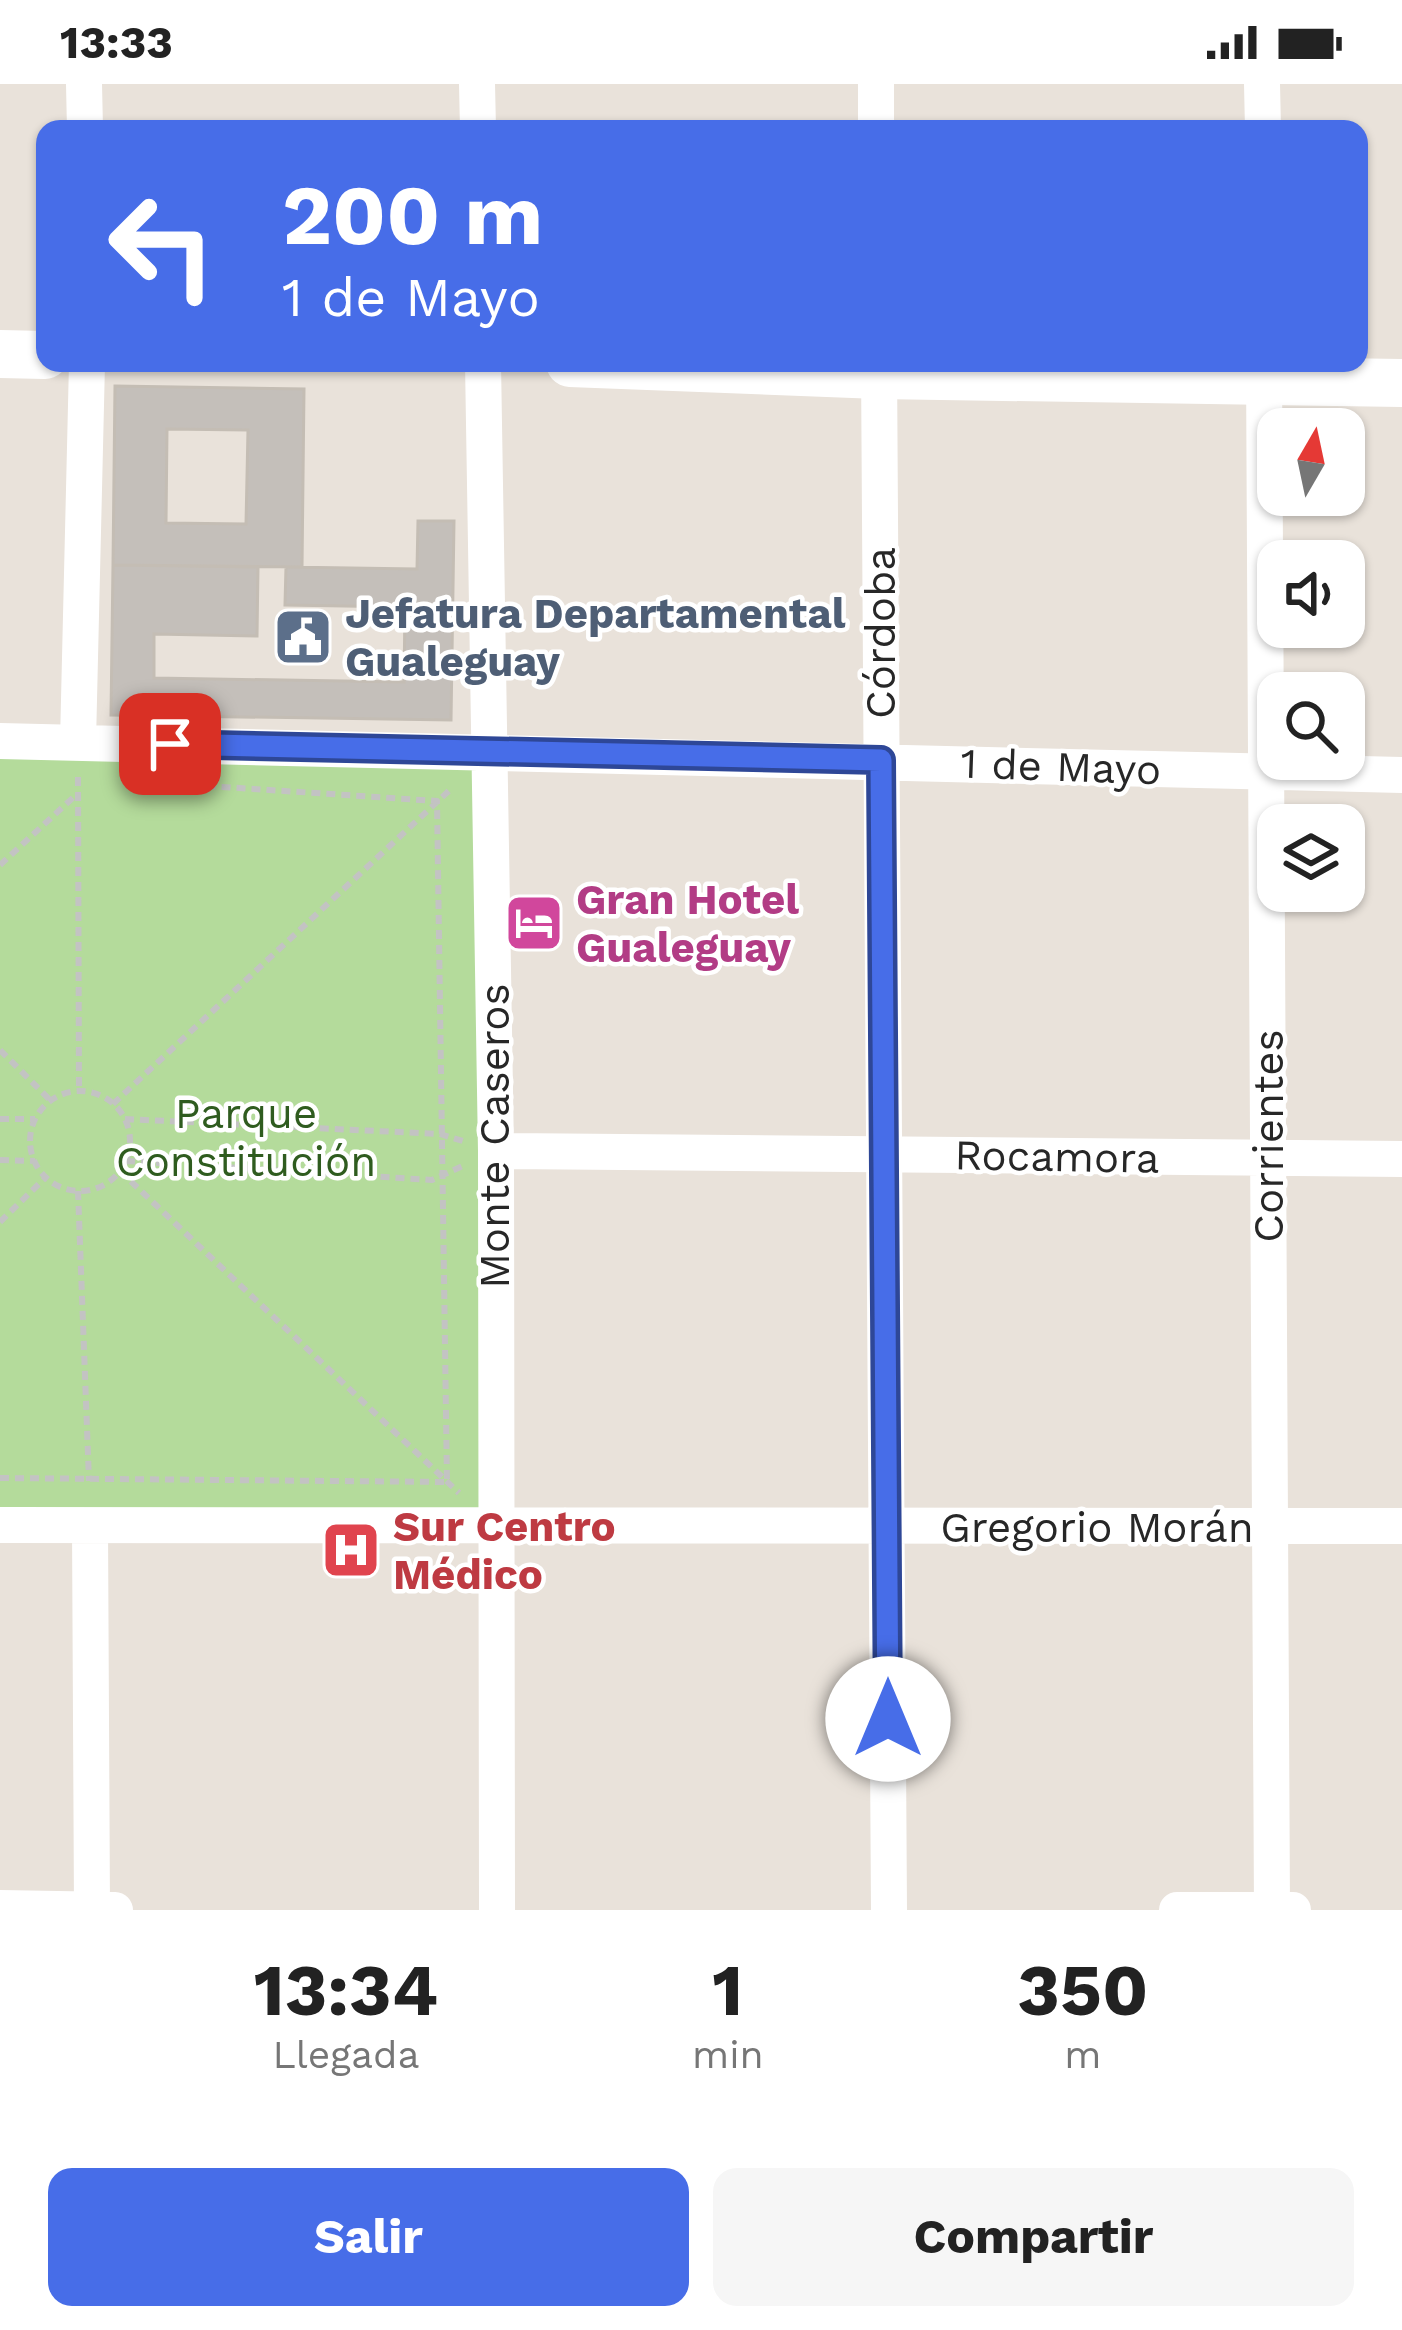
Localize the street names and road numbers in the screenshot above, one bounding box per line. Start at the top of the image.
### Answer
street label: Córdoba [856,547,905,719]
street label: 1 de Mayo [960,739,1162,794]
street label: Monte Caseros [470,983,519,1289]
street label: Corrientes [1244,1029,1293,1243]
street label: Rocamora [954,1130,1160,1183]
street label: Gregorio Morán [940,1503,1254,1552]

